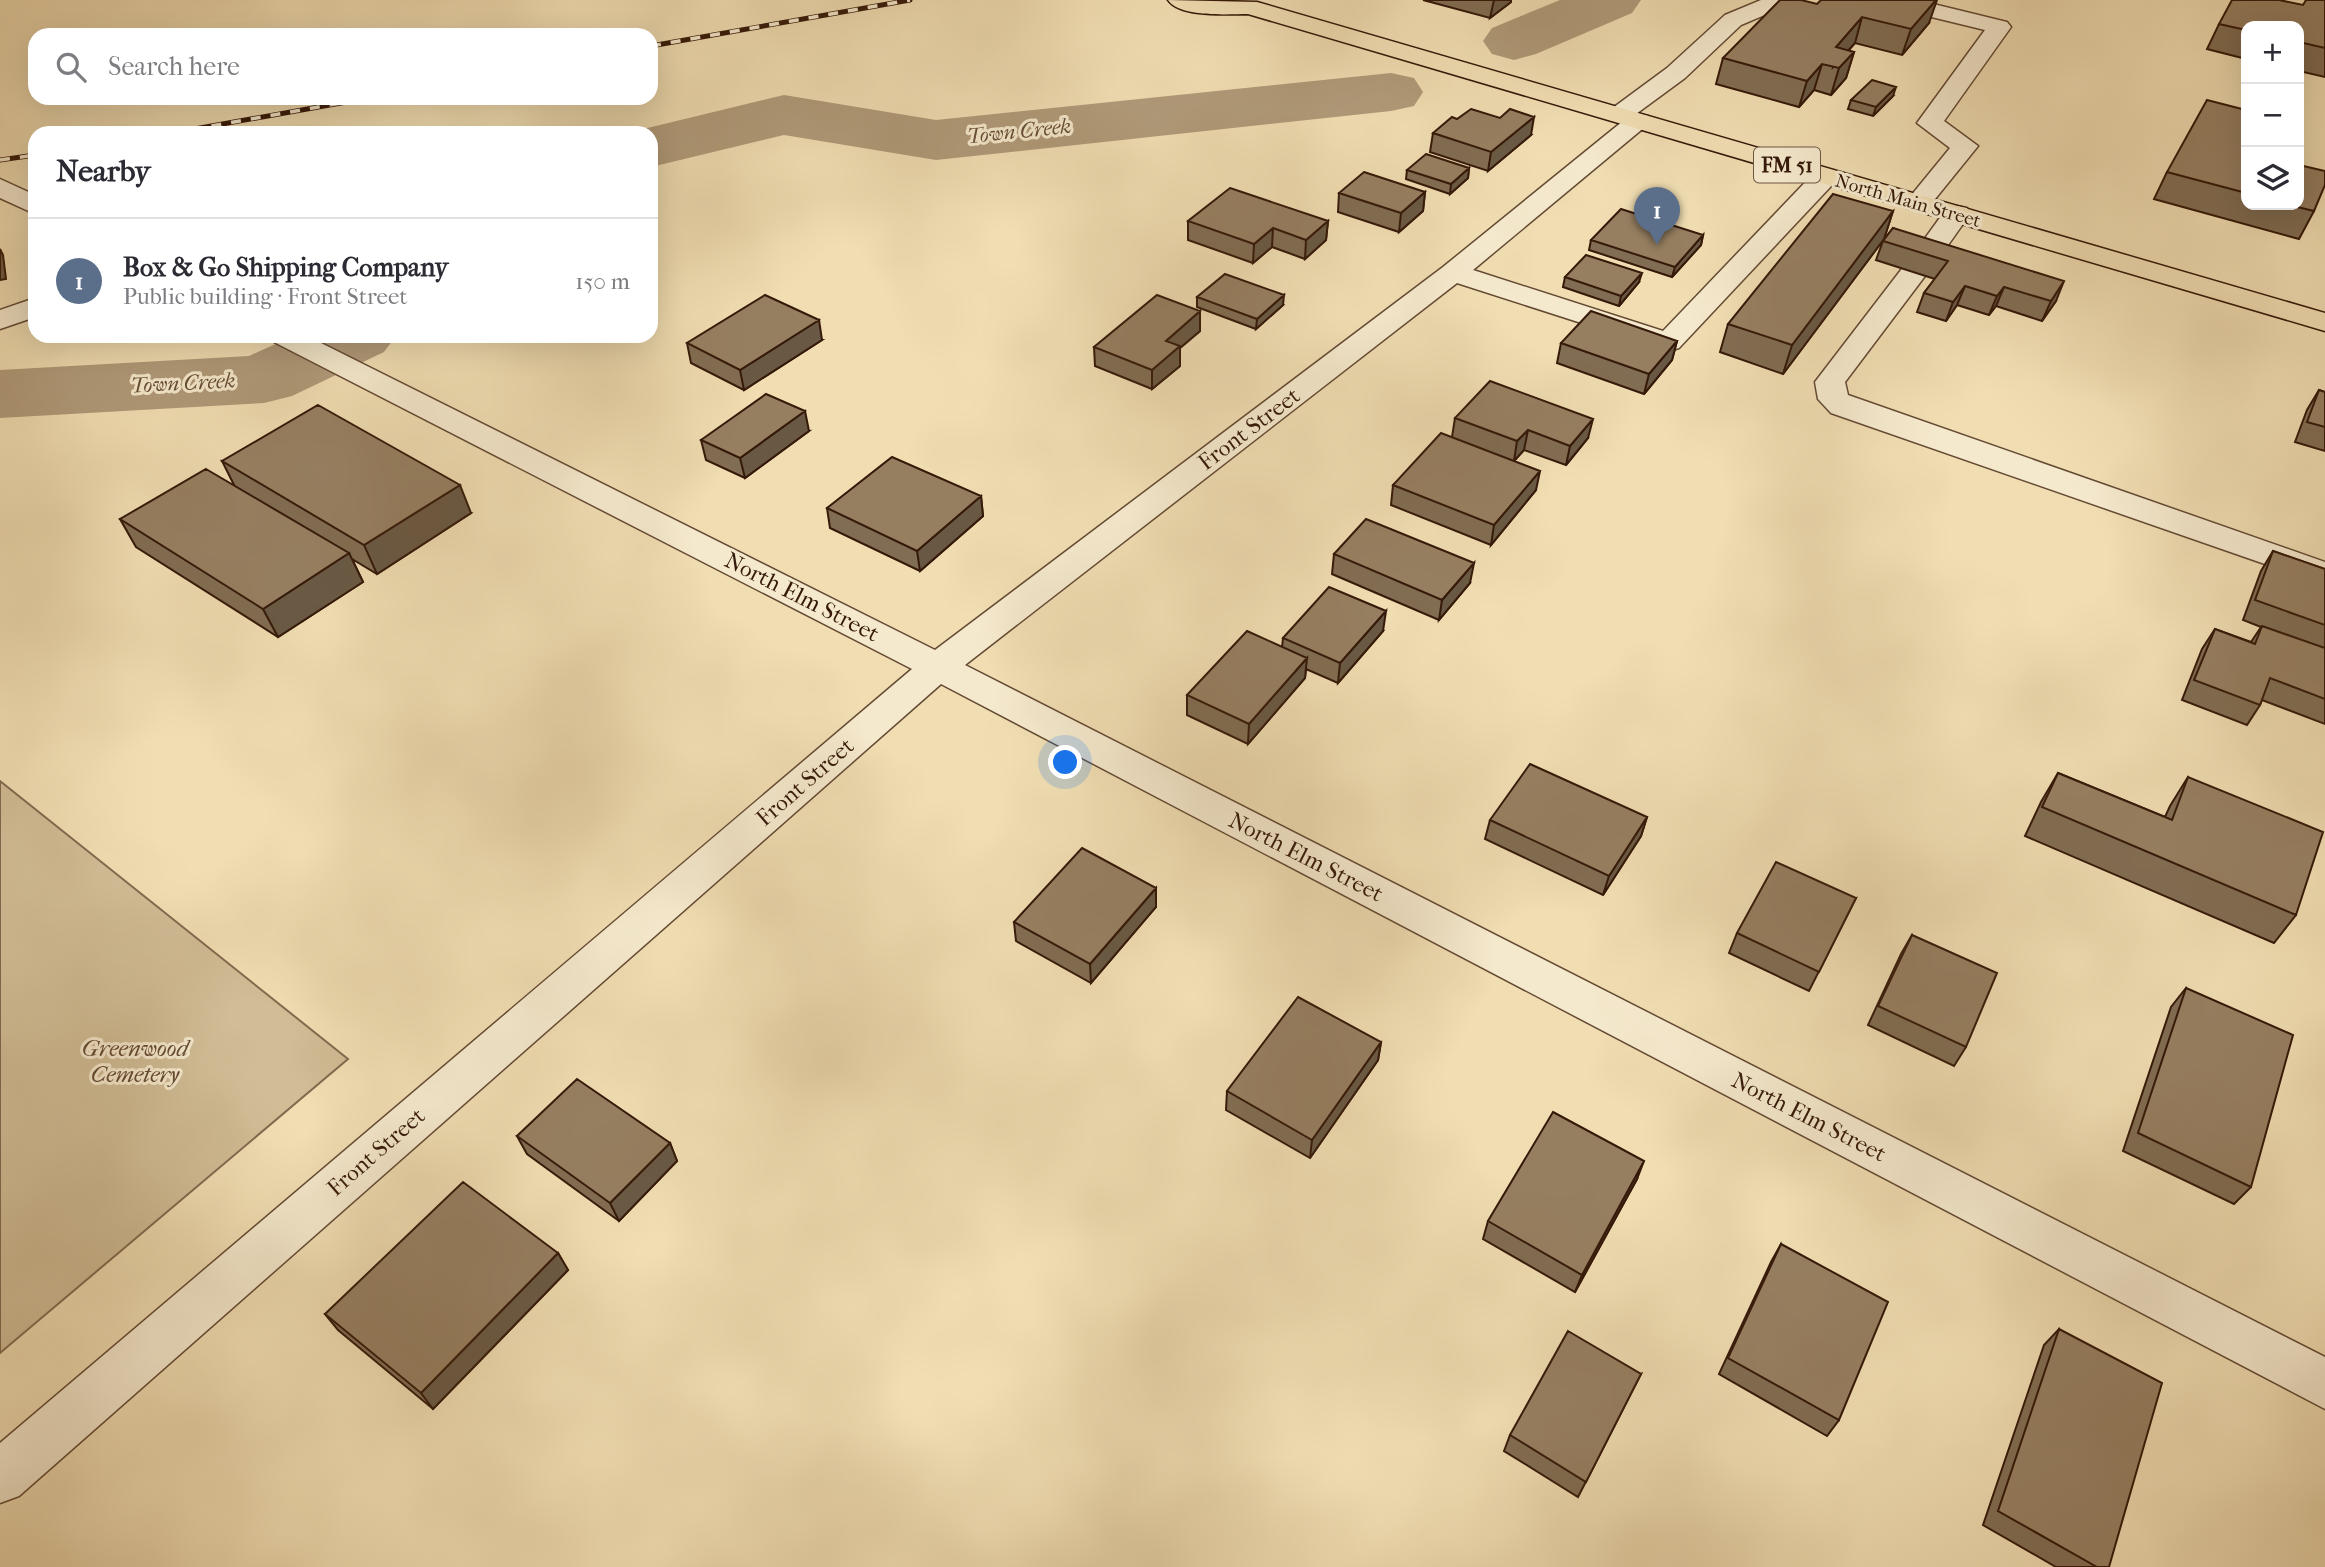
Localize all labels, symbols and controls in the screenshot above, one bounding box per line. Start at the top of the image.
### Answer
map controls [2241,21,2304,210]
button: + [2241,21,2304,84]
search box [28,28,658,105]
icon: search [52,48,90,86]
text: Search here [108,51,240,82]
button: − [2241,84,2304,147]
water label: Town Creek [966,114,1072,148]
button: layers [2241,147,2304,210]
road number: FM 51 [1754,148,1820,182]
text: Nearby [56,154,151,189]
street label: North Main Street [1833,170,1983,232]
pin: 1 [1634,187,1680,245]
text: Box & Go Shipping Company [123,252,448,283]
text: 1 [75,268,83,295]
text: 150 m [575,268,630,295]
text: Public building · Front Street [123,283,408,310]
water label: Town Creek [130,368,236,398]
street label: Front Street [1193,382,1305,476]
street label: North Elm Street [720,546,884,648]
street label: Front Street [751,732,859,832]
your location [1048,745,1082,779]
street label: North Elm Street [1224,806,1388,908]
park label: Greenwood Cemetery [82,1035,192,1088]
street label: North Elm Street [1727,1066,1891,1168]
street label: Front Street [322,1102,430,1202]

